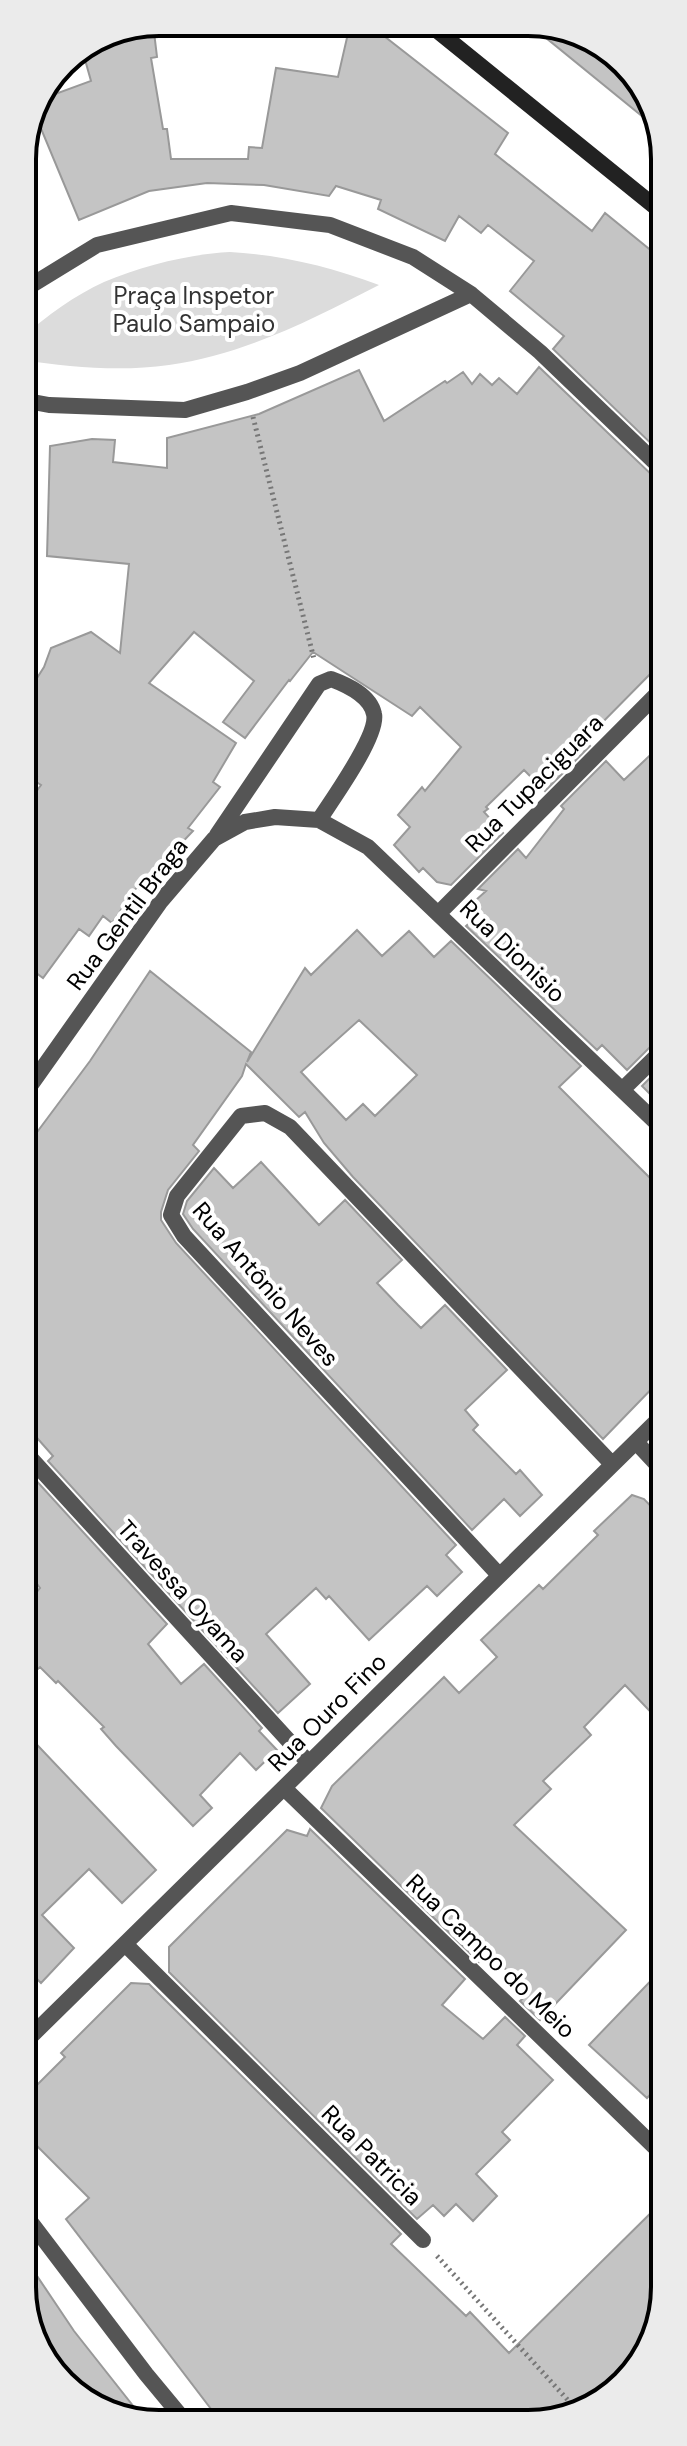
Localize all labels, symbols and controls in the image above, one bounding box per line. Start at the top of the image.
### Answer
park label: Praça Inspetor Paulo Sampaio [113,280,275,339]
street label: Rua Tupaciguara [458,707,610,859]
street label: Rua Gentil Braga [60,832,194,996]
street label: Rua Dionisio [453,893,573,1009]
street label: Rua Antônio Neves [186,1195,346,1373]
street label: Travessa Oyama [111,1513,255,1669]
street label: Rua Ouro Fino [261,1646,393,1778]
street label: Rua Campo do Meio [400,1867,582,2045]
street label: Rua Patricia [315,2098,429,2212]

